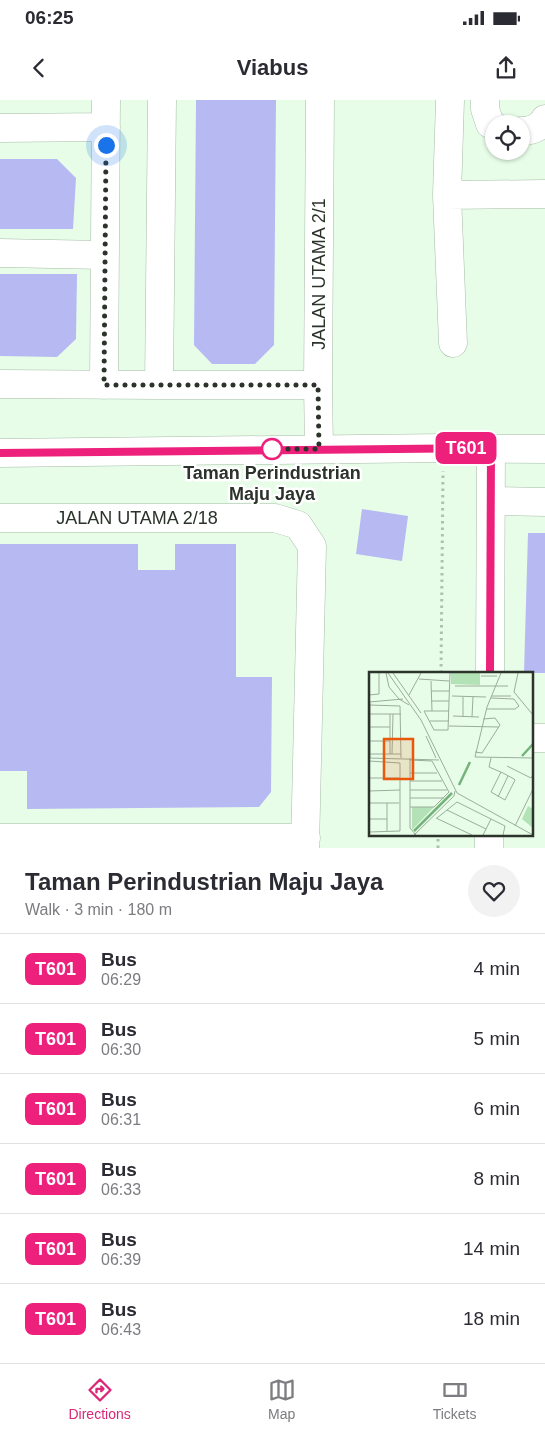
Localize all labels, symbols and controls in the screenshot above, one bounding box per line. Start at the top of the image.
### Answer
text: 06:25 [25,7,74,28]
icon: back [25,54,53,82]
icon: share [492,54,520,82]
text: Viabus [237,55,308,80]
map controls [485,115,530,160]
button: locate [485,115,530,160]
your location [94,133,119,158]
street label: JALAN UTAMA 2/1 [309,198,329,350]
line badge: T601 [431,432,501,464]
marker: Taman Perindustrian Maju Jaya [261,438,283,460]
text: T601 [445,438,487,458]
place label: Taman Perindustrian Maju Jaya [183,463,361,504]
street label: JALAN UTAMA 2/18 [56,508,218,528]
inset map [369,672,532,836]
button: heart [468,865,520,917]
text: Taman Perindustrian Maju Jaya [25,868,383,895]
text: Walk · 3 min · 180 m [25,901,172,918]
text: Bus [101,949,137,970]
text: 4 min [474,958,520,979]
text: T601 [35,959,76,979]
text: 06:29 [101,971,141,988]
text: Bus [101,1019,137,1040]
text: 5 min [474,1028,520,1049]
text: T601 [35,1029,76,1049]
text: 06:30 [101,1041,141,1058]
text: Bus [101,1089,137,1110]
text: 6 min [474,1098,520,1119]
text: T601 [35,1099,76,1119]
text: 06:31 [101,1111,141,1128]
text: Bus [101,1159,137,1180]
text: 8 min [474,1168,520,1189]
text: T601 [35,1169,76,1189]
text: 06:33 [101,1181,141,1198]
text: Bus [101,1229,137,1250]
text: 14 min [463,1238,520,1259]
text: T601 [35,1239,76,1259]
text: 06:39 [101,1251,141,1268]
text: Bus [101,1299,137,1320]
text: 18 min [463,1308,520,1329]
text: T601 [35,1309,76,1329]
text: 06:43 [101,1321,141,1338]
tab: Directions [68,1376,131,1422]
tab: Map [268,1376,296,1422]
tab: Tickets [433,1376,477,1422]

